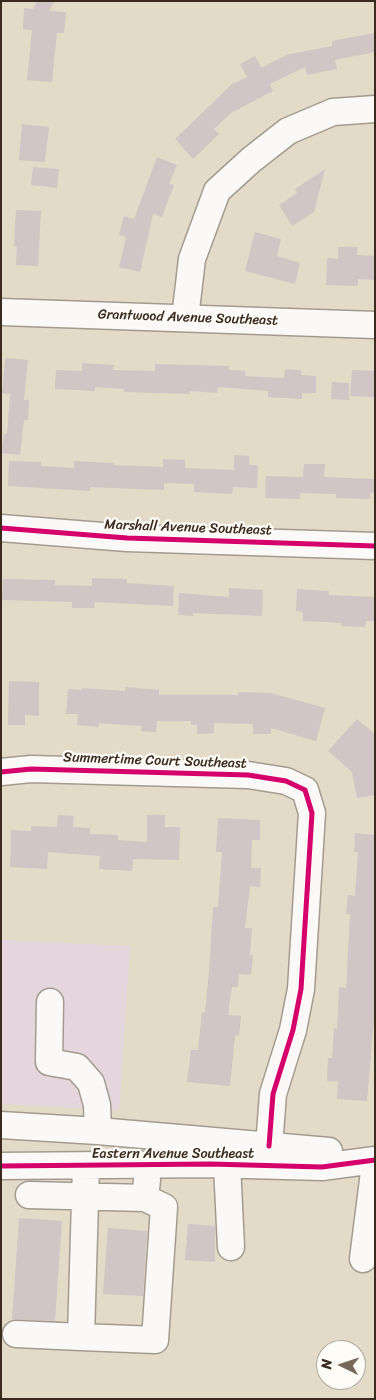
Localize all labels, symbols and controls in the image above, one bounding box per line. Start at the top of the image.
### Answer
street label: Grantwood Avenue Southeast [98,306,278,330]
street label: Marshall Avenue Southeast [104,517,272,539]
street label: Summertime Court Southeast [63,749,247,773]
street label: Eastern Avenue Southeast [92,1146,254,1162]
north arrow [316,1340,366,1390]
text: N [314,1358,339,1370]

